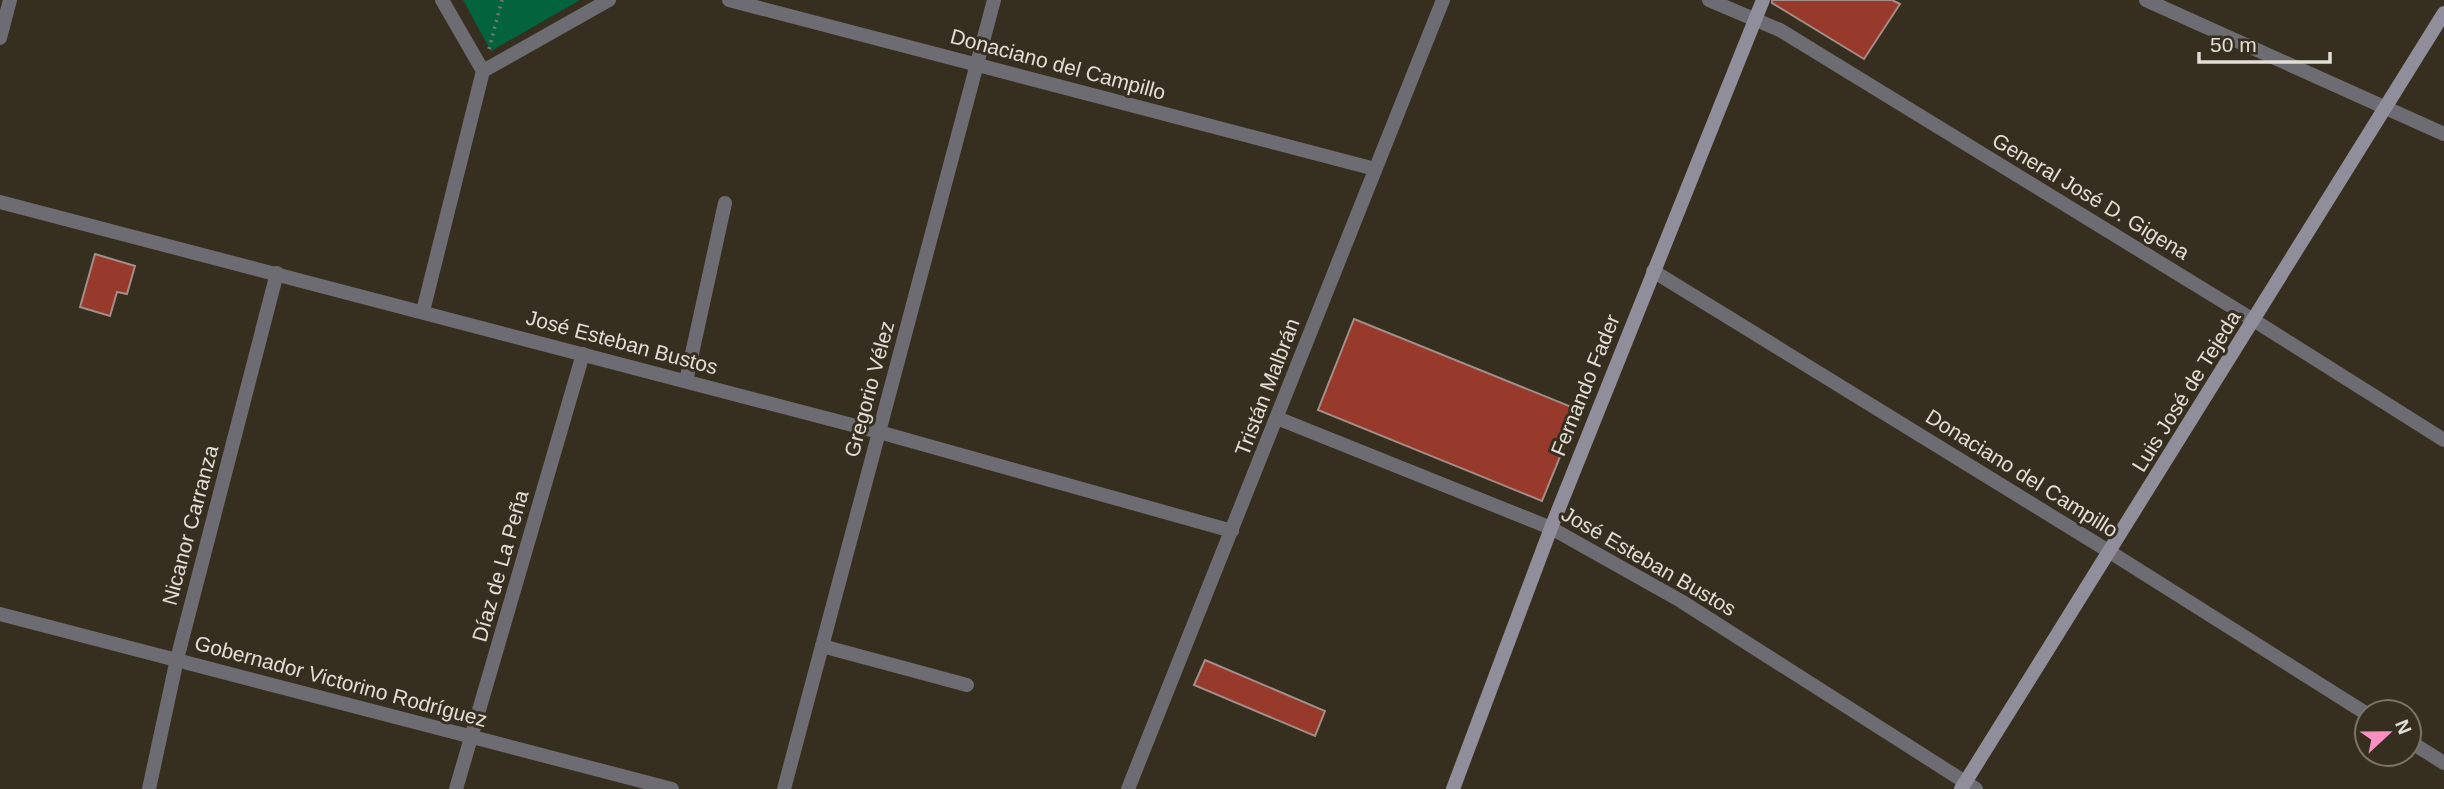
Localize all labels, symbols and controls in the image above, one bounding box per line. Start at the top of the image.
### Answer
scale bar [2199,21,2330,65]
street label: Donaciano del Campillo [948,24,1168,104]
text: 50 m [2210,33,2257,56]
street label: General José D. Gigena [1989,128,2194,264]
street label: José Esteban Bustos [524,305,720,379]
street label: Luis José de Tejeda [2127,306,2245,476]
street label: Fernando Fader [1546,311,1624,459]
street label: Tristán Malbrán [1230,315,1304,459]
street label: Gregorio Vélez [840,318,898,460]
street label: Donaciano del Campillo [1922,404,2122,542]
street label: Nicanor Carranza [158,442,222,607]
street label: Díaz de La Peña [467,487,533,644]
street label: José Esteban Bustos [1558,502,1740,620]
street label: Gobernador Victorino Rodríguez [192,631,490,731]
north arrow [2353,698,2423,768]
text: N [2391,717,2416,737]

